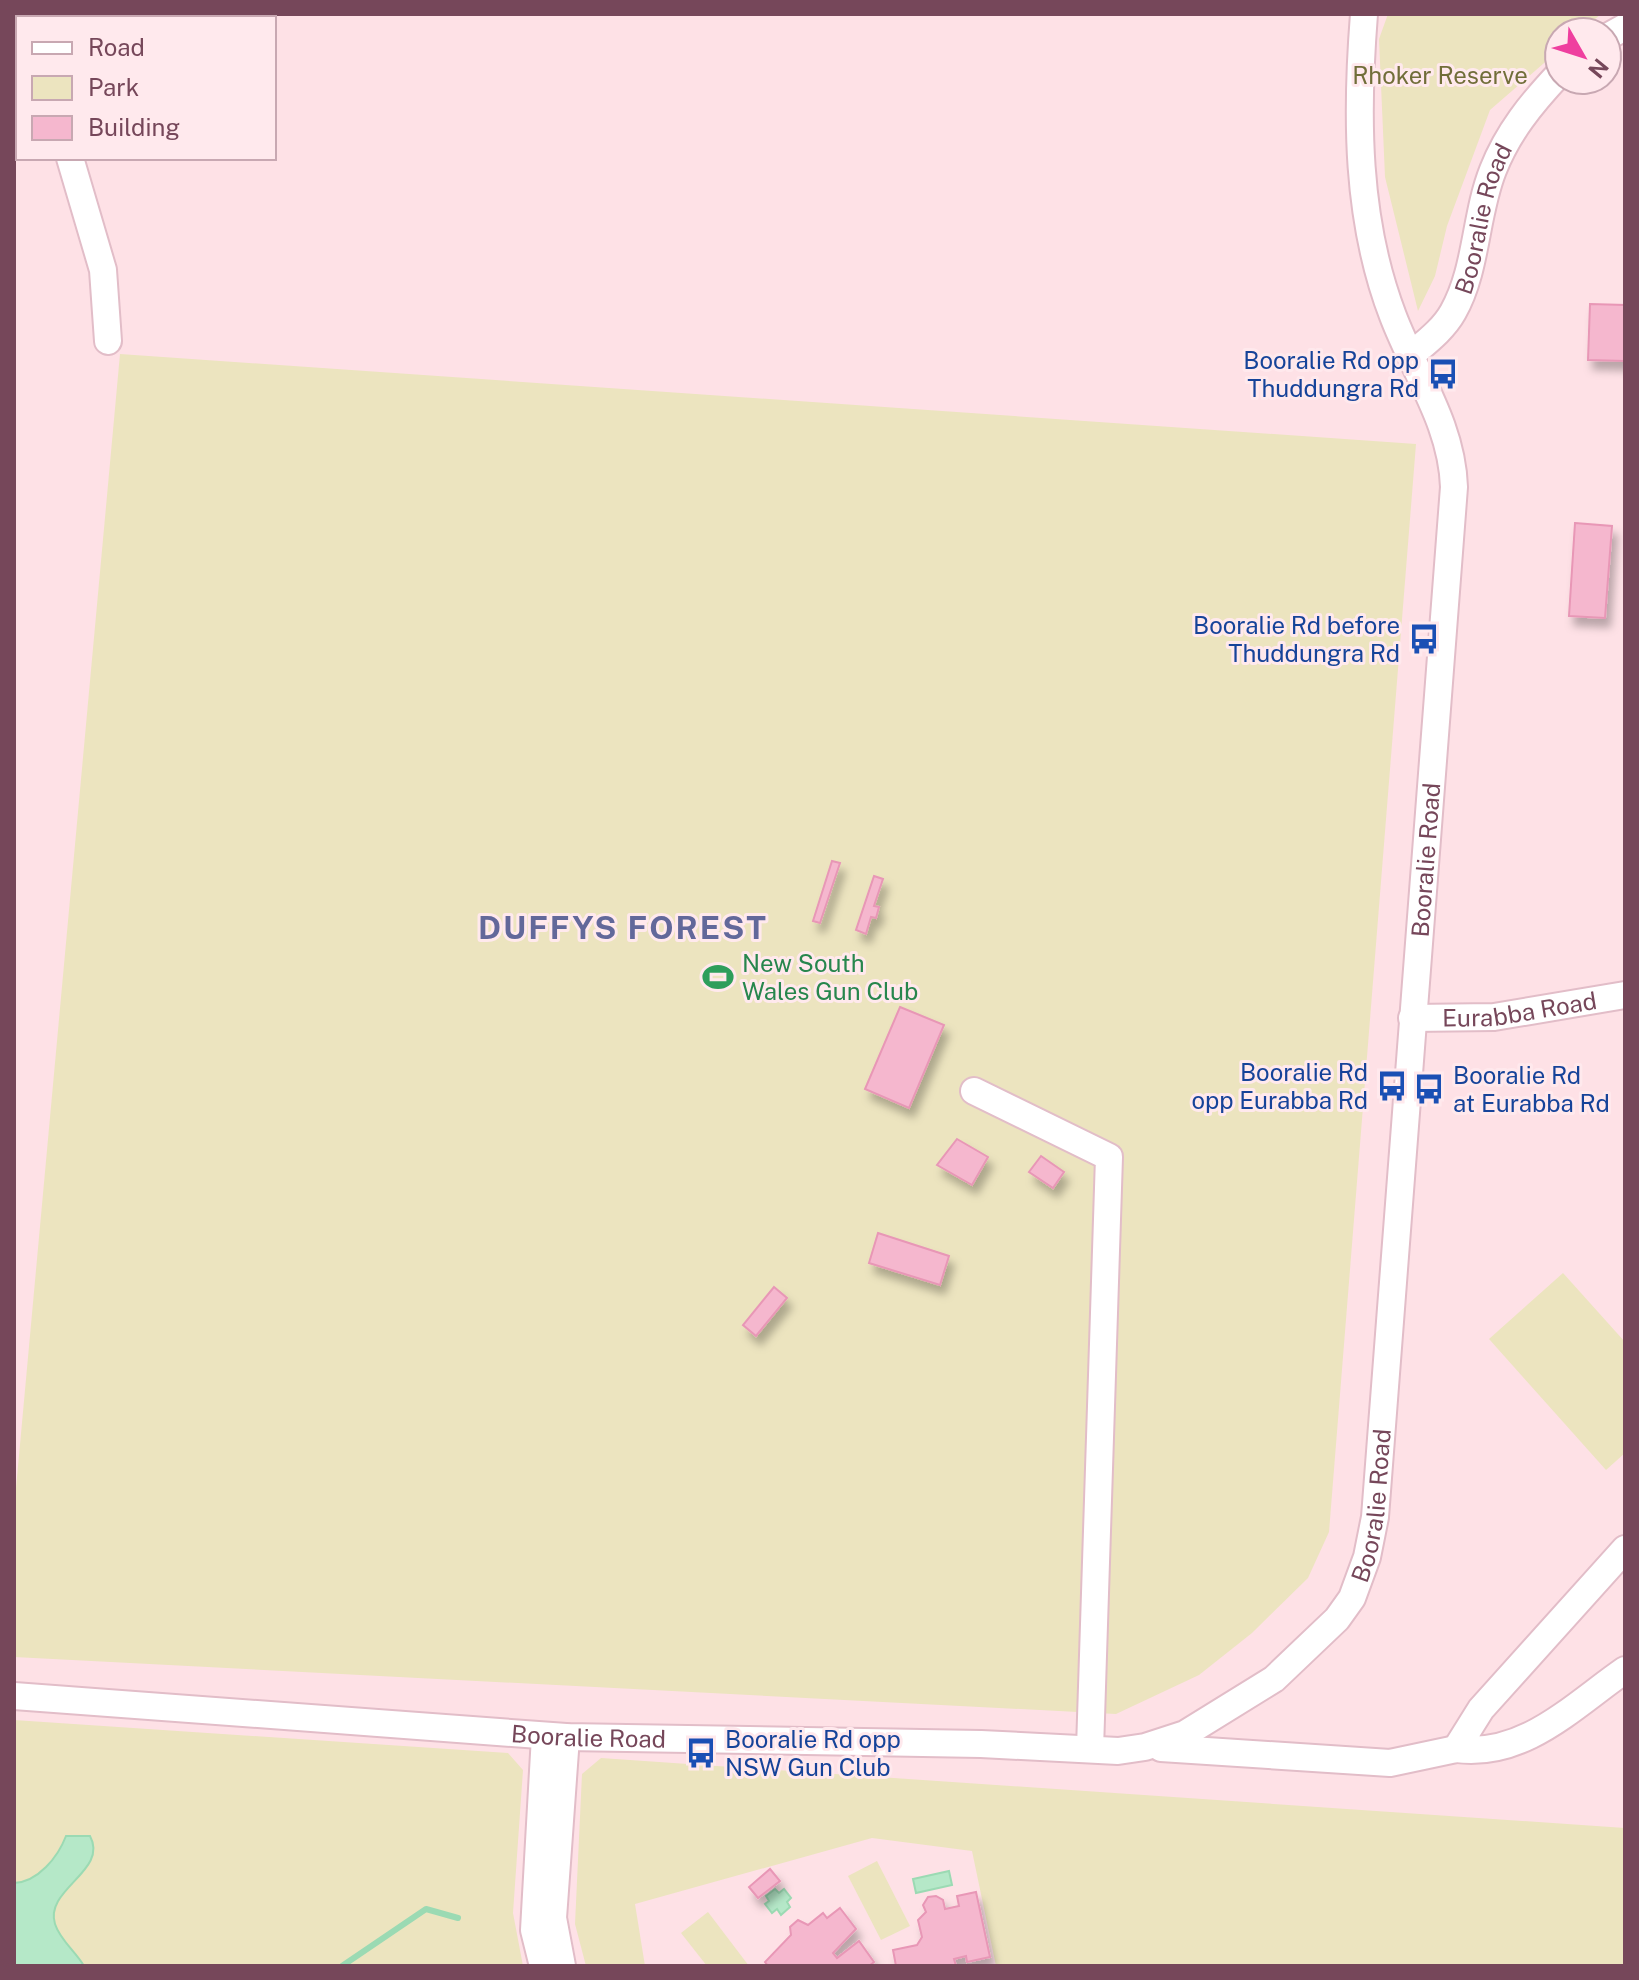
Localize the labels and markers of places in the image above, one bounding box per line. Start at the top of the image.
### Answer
place label: Booralie Rd opp Thuddungra Rd [1243,346,1419,402]
bus stop icon: Booralie Rd opp Thuddungra Rd [1426,357,1460,391]
place label: Booralie Rd before Thuddungra Rd [1193,611,1400,667]
bus stop icon: Booralie Rd before Thuddungra Rd [1407,622,1441,656]
place label: New South Wales Gun Club [742,949,918,1005]
sports icon: New South Wales Gun Club [701,960,735,994]
place label: Booralie Rd opp Eurabba Rd [1191,1058,1368,1114]
place label: Booralie Rd at Eurabba Rd [1453,1061,1610,1117]
bus stop icon: Booralie Rd opp Eurabba Rd [1375,1069,1409,1103]
bus stop icon: Booralie Rd at Eurabba Rd [1412,1072,1446,1106]
place label: Booralie Rd opp NSW Gun Club [725,1725,901,1781]
bus stop icon: Booralie Rd opp NSW Gun Club [684,1736,718,1770]

